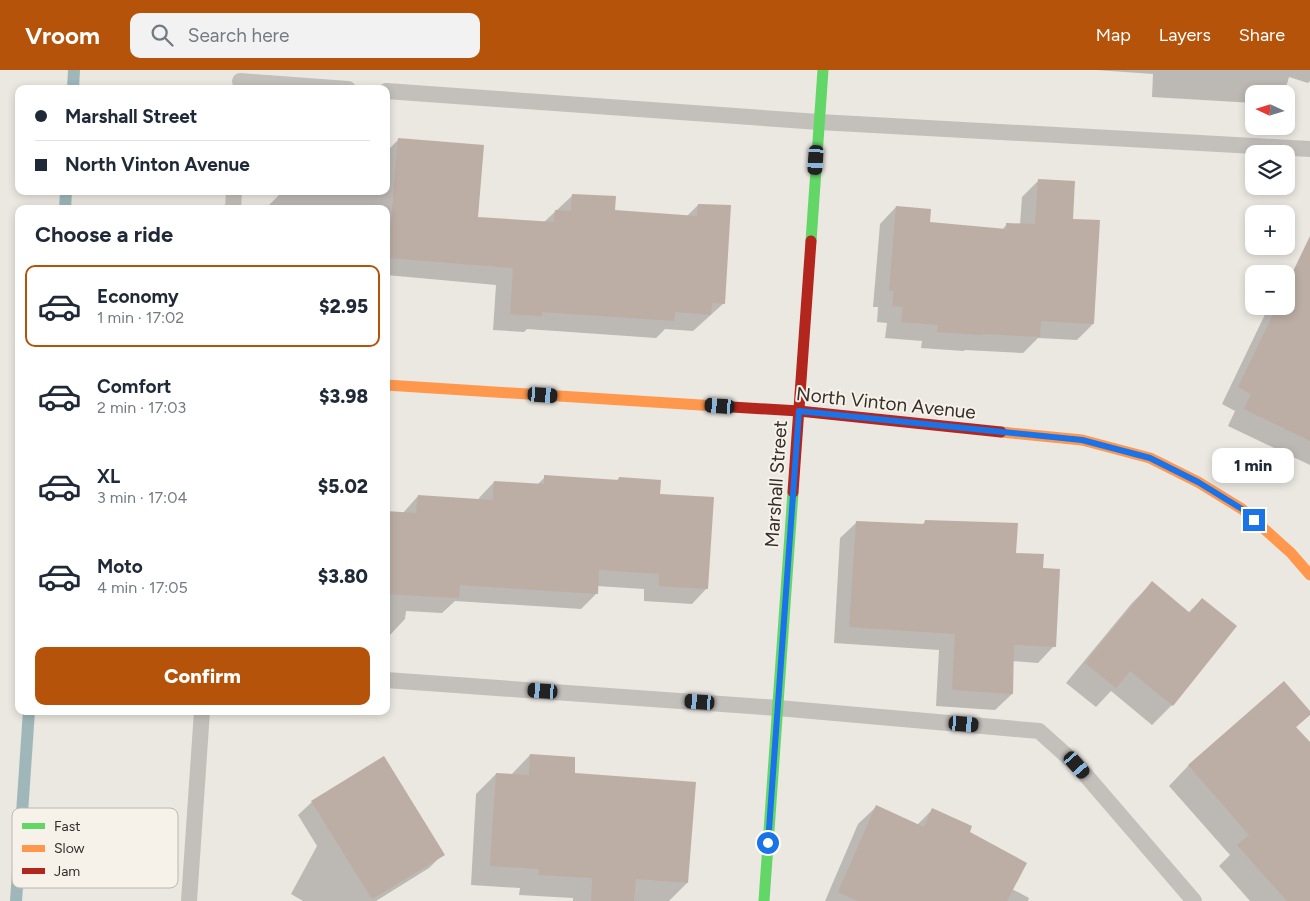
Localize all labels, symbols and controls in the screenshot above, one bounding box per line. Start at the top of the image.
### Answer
search box [130,13,480,58]
text: Vroom [25,21,100,50]
icon: search [148,21,176,49]
text: Search here [188,24,289,47]
text: Map [1096,24,1131,46]
text: Layers [1159,24,1211,46]
text: Share [1239,24,1285,46]
north arrow [1245,85,1295,135]
map controls [1245,85,1295,315]
text: Marshall Street [65,105,197,128]
car [807,145,824,175]
button: layers [1245,145,1295,195]
text: North Vinton Avenue [65,153,250,176]
button: + [1245,205,1295,255]
text: Choose a ride [35,221,173,248]
button: − [1245,265,1295,315]
icon: car [37,284,82,329]
text: Economy [97,285,179,308]
text: $2.95 [319,295,368,318]
text: 1 min · 17:02 [97,308,184,327]
icon: car [37,374,82,419]
text: Comfort [97,375,172,398]
street label: North Vinton Avenue [795,382,977,424]
text: $3.98 [319,385,368,408]
car [527,386,558,404]
car [704,397,735,415]
text: 2 min · 17:03 [97,398,186,417]
street label: Marshall Street [760,420,792,548]
callout: 1 min [1213,448,1295,482]
text: 1 min [1234,456,1272,475]
icon: car [37,464,82,509]
text: XL [97,465,120,488]
text: $5.02 [318,475,368,498]
text: 3 min · 17:04 [97,488,187,507]
route end [1243,509,1265,531]
icon: car [37,554,82,599]
text: Moto [97,555,143,578]
text: $3.80 [318,565,368,588]
text: 4 min · 17:05 [97,578,188,597]
button: Confirm [35,647,370,705]
car [527,682,558,700]
car [684,693,715,711]
car [948,715,979,733]
car [1061,749,1092,781]
legend [12,808,178,888]
text: Fast [54,818,80,835]
route start [757,832,779,854]
text: Slow [54,840,85,857]
text: Jam [54,863,80,880]

